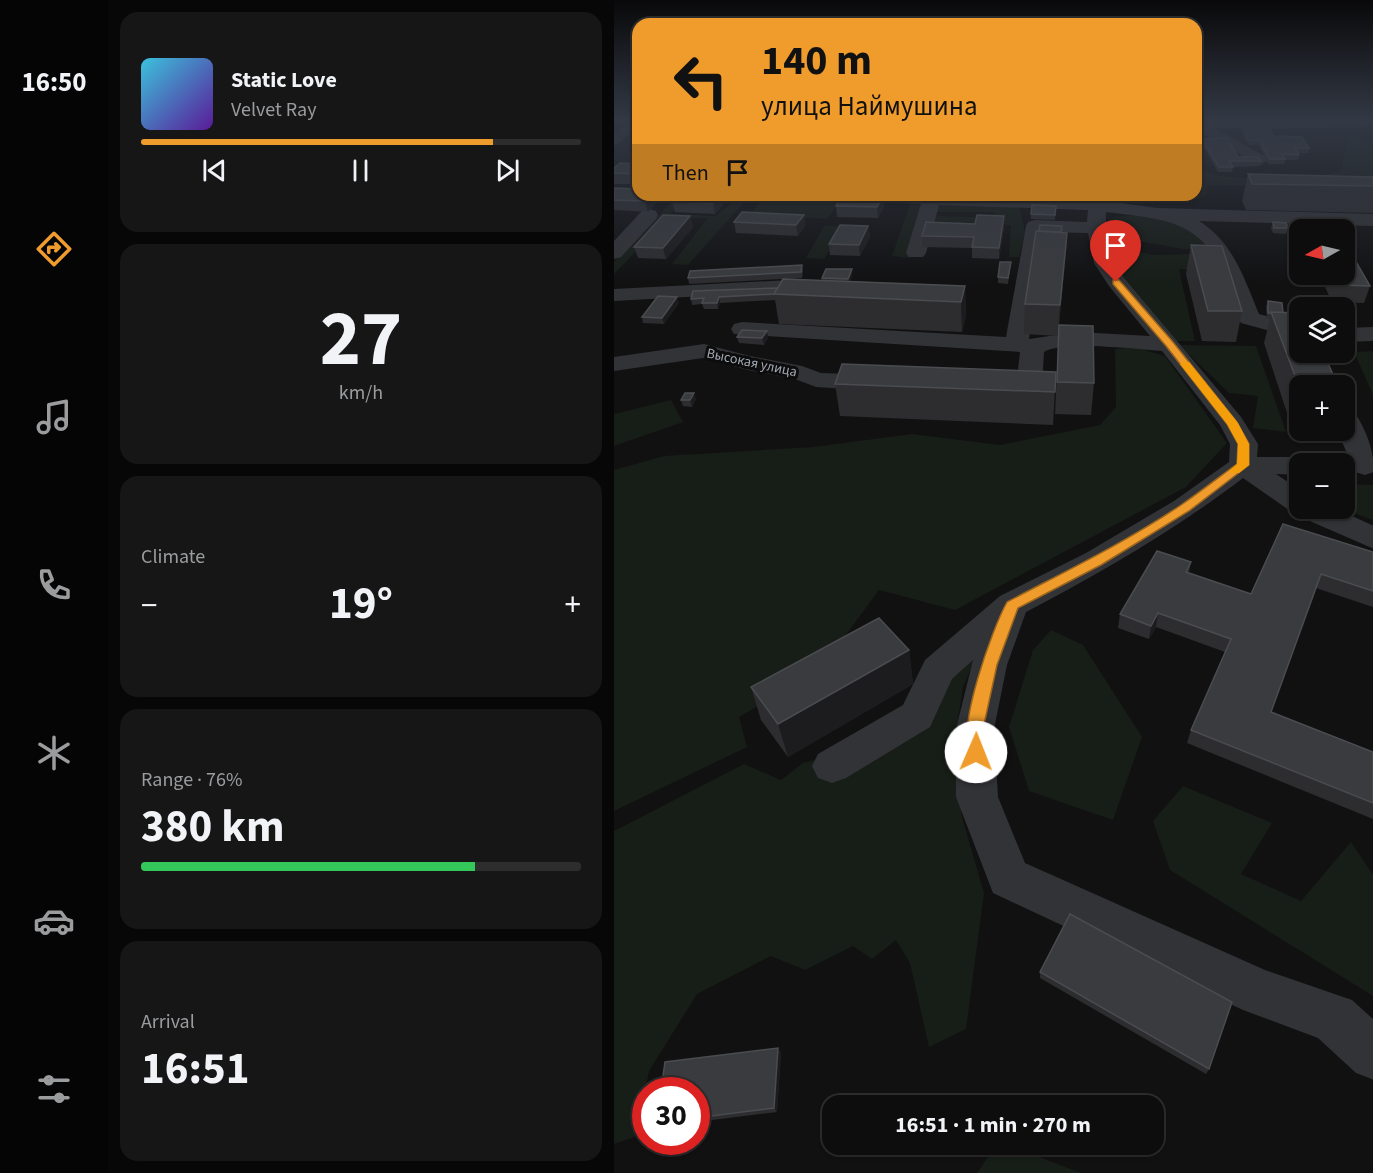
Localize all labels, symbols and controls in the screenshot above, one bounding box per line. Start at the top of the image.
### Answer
text: 140 m [761,31,872,91]
icon: left [662,42,740,120]
text: 16:50 [21,63,87,102]
text: Static Love [231,64,337,96]
text: улица Наймушина [761,87,978,126]
text: Velvet Ray [231,96,317,124]
icon: previous [198,154,231,187]
icon: pause [344,154,377,187]
icon: next [491,154,524,187]
icon: arrive [721,156,754,189]
text: Then [662,157,709,189]
north arrow [1289,219,1355,285]
map controls [1289,219,1355,519]
pin [1090,220,1141,282]
icon: directions [33,228,75,270]
icon: arrive [1099,229,1132,262]
text: 27 [320,284,402,395]
button: layers [1289,297,1355,363]
street label: Высокая улица [705,344,799,382]
button: + [1289,375,1355,441]
text: km/h [339,379,383,407]
icon: music [33,396,75,438]
button: − [1289,453,1355,519]
text: Climate [141,543,205,571]
icon: phone [33,564,75,606]
text: 19° [329,572,393,636]
text: − [141,582,157,629]
text: + [565,582,581,629]
position arrow [944,720,1008,784]
icon: climate [33,732,75,774]
text: Range · 76% [141,766,242,794]
text: 380 km [141,795,285,859]
icon: car [33,900,75,942]
text: Arrival [141,1008,195,1036]
text: 16:51 [141,1037,250,1101]
icon: filters [33,1068,75,1110]
speed limit sign: 30 [632,1077,710,1155]
text: 16:51 · 1 min · 270 m [895,1109,1091,1141]

